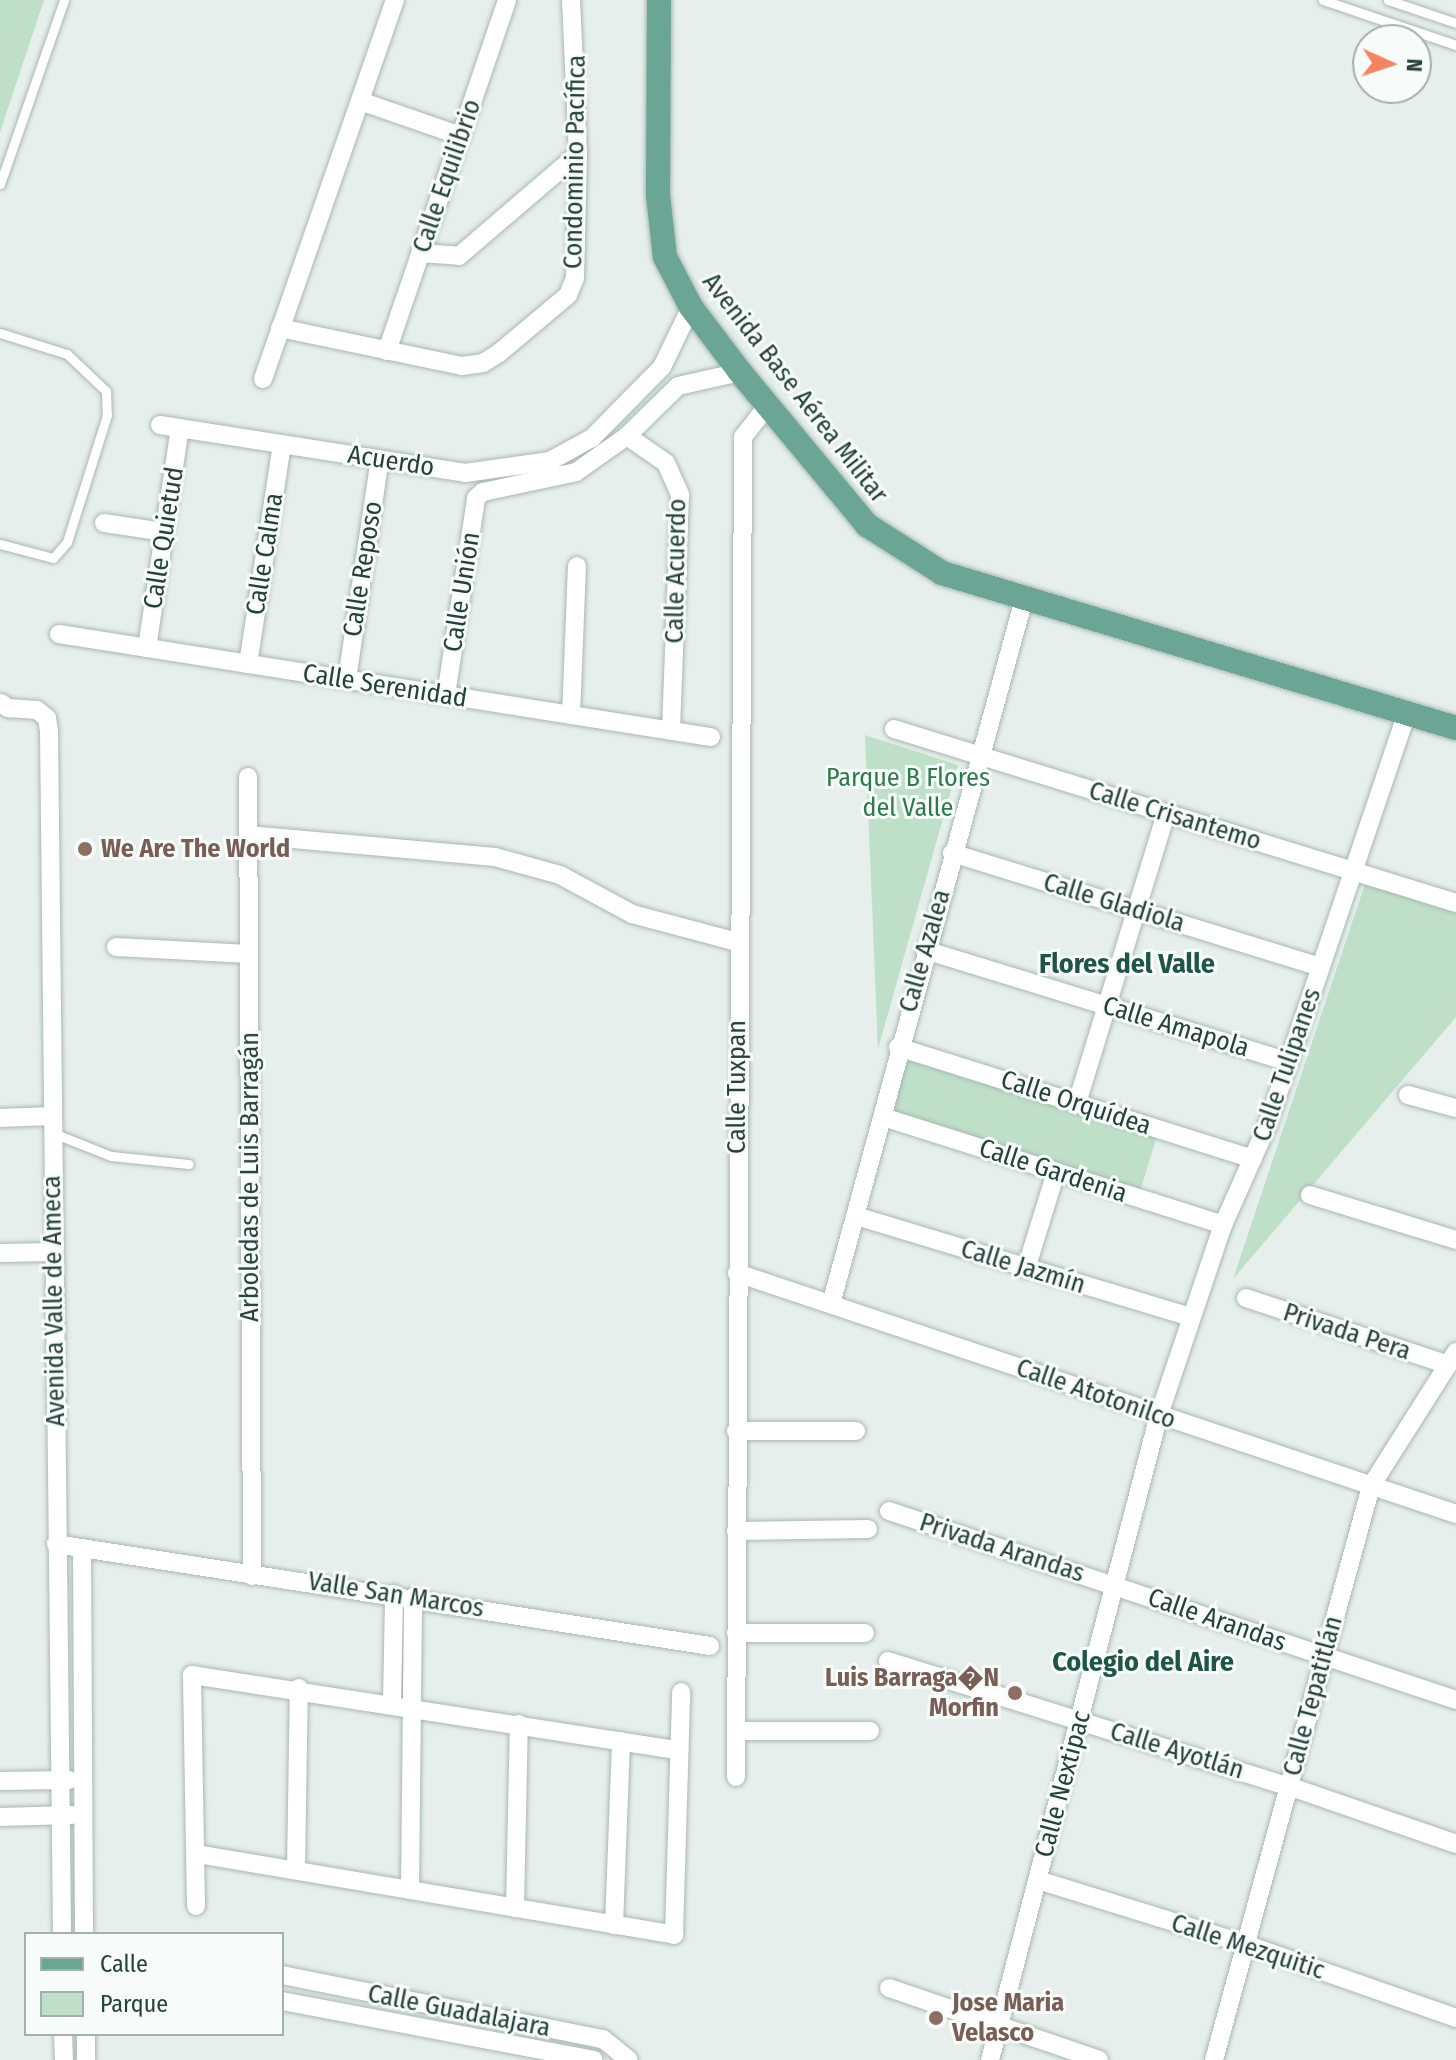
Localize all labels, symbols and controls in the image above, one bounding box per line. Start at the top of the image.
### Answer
north arrow [1352,24,1432,104]
street label: Condominio Pacífica [558,55,592,269]
text: N [1401,58,1428,72]
street label: Calle Equilibrio [406,95,488,257]
street label: Avenida Base Aérea Militar [696,267,894,509]
street label: Acuerdo [346,439,436,483]
street label: Calle Quietud [137,465,191,611]
street label: Calle Calma [240,491,290,617]
street label: Calle Acuerdo [659,498,693,644]
street label: Calle Reposo [337,499,389,639]
street label: Calle Unión [437,530,487,654]
street label: Calle Serenidad [301,658,469,714]
park label: Parque B Flores del Valle [826,762,990,824]
street label: Calle Crisantemo [1085,775,1265,857]
place label: We Are The World [101,833,290,865]
marker: We Are The World [76,840,94,858]
street label: Calle Gladiola [1040,867,1188,939]
street label: Calle Azalea [893,886,957,1016]
district label: Flores del Valle [1039,947,1215,981]
street label: Calle Tulipanes [1246,984,1328,1146]
street label: Calle Amapola [1099,990,1253,1064]
street label: Calle Tuxpan [721,1020,753,1154]
street label: Arboledas de Luis Barragán [234,1032,266,1322]
street label: Calle Orquídea [997,1064,1155,1142]
street label: Calle Gardenia [975,1132,1131,1210]
street label: Avenida Valle de Ameca [36,1175,72,1427]
street label: Calle Jazmín [957,1233,1089,1301]
street label: Privada Pera [1279,1297,1415,1367]
street label: Calle Atotonilco [1012,1352,1180,1436]
street label: Privada Arandas [916,1507,1088,1589]
street label: Valle San Marcos [306,1566,486,1624]
street label: Calle Arandas [1144,1582,1290,1658]
street label: Calle Tepatitlán [1277,1613,1349,1779]
district label: Colegio del Aire [1052,1645,1234,1679]
place label: Luis Barraga�N Morfin [825,1662,999,1724]
marker: Luis Barraga�N Morfin [1006,1684,1024,1702]
street label: Calle Nextipac [1028,1707,1098,1861]
street label: Calle Ayotlán [1106,1716,1248,1786]
street label: Calle Mezquitic [1167,1908,1329,1986]
legend [24,1932,284,2036]
text: Calle [100,1950,148,1978]
street label: Calle Guadalajara [365,1978,553,2044]
place label: Jose Maria Velasco [952,1987,1064,2048]
text: Parque [100,1990,168,2018]
marker: Jose Maria Velasco [927,2009,945,2027]

